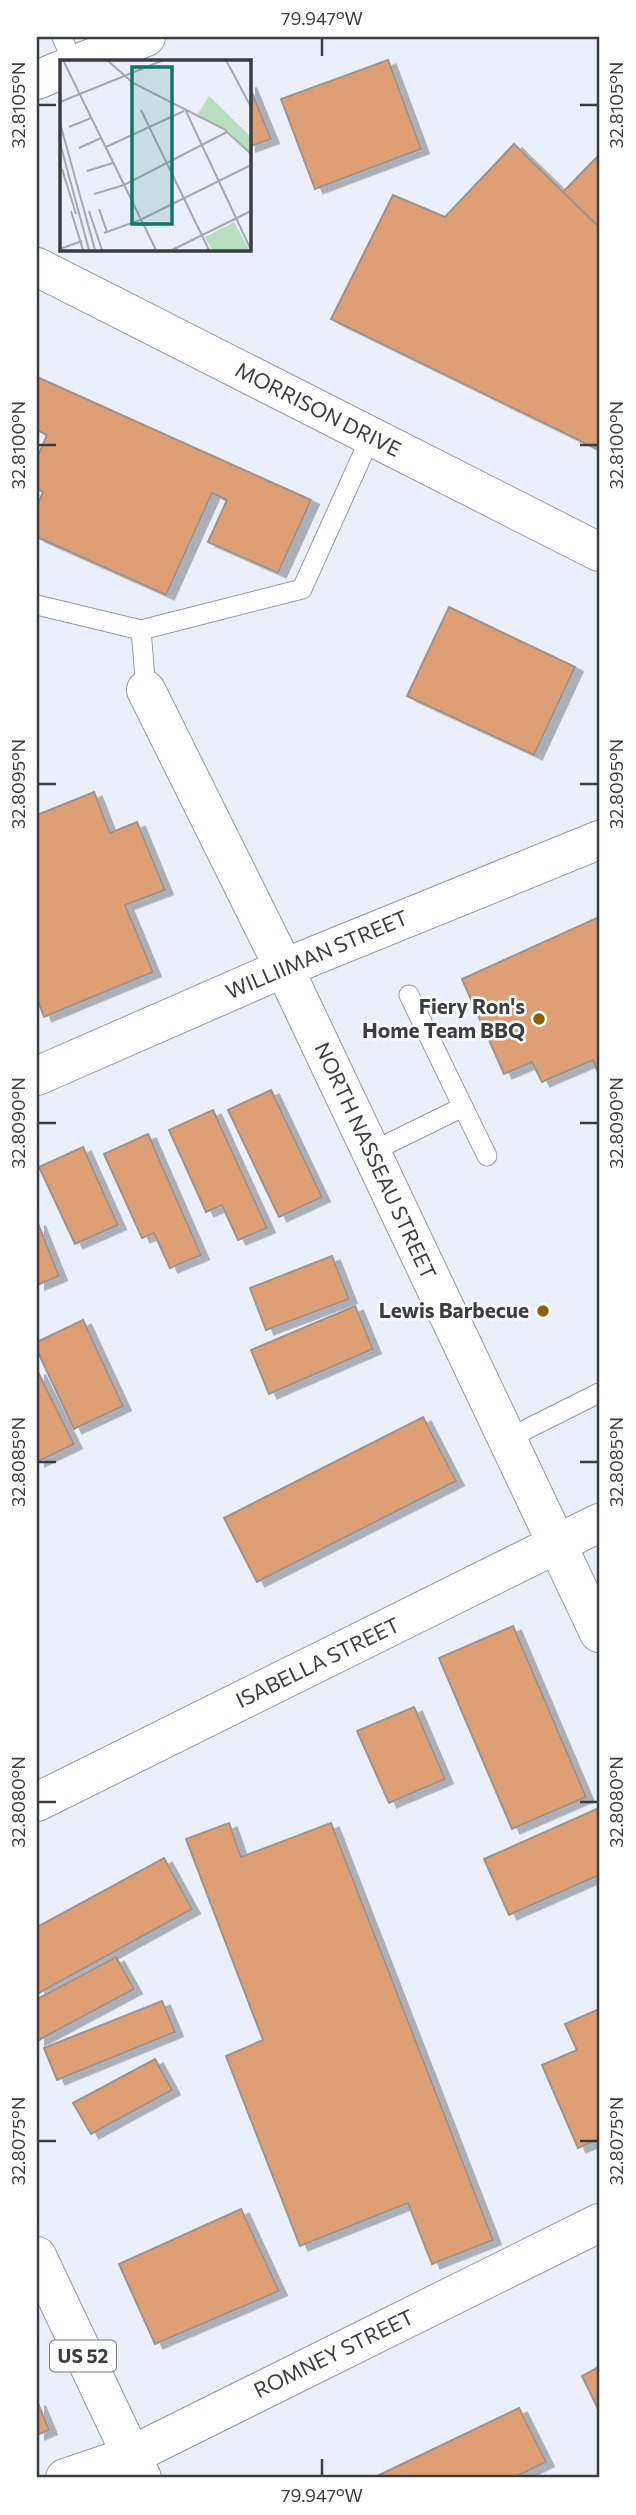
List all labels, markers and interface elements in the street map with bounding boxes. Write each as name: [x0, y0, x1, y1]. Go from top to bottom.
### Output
text: 79.947°W: [281, 7, 363, 29]
inset map: [60, 60, 250, 250]
text: 32.8105°N: [7, 62, 29, 148]
text: 32.8105°N: [605, 62, 627, 148]
street label: MORRISON DRIVE: [232, 356, 406, 461]
text: 32.8100°N: [7, 401, 29, 489]
text: 32.8100°N: [605, 401, 627, 489]
text: 32.8095°N: [7, 739, 29, 829]
text: 32.8095°N: [605, 739, 627, 829]
street label: WILLIIMAN STREET: [222, 904, 411, 1003]
place label: Fiery Ron's Home Team BBQ: [362, 993, 525, 1042]
marker: Fiery Ron's Home Team BBQ: [531, 1011, 547, 1027]
street label: NORTH NASSEAU STREET: [310, 1038, 442, 1283]
text: 32.8090°N: [7, 1077, 29, 1169]
text: 32.8090°N: [605, 1077, 627, 1169]
place label: Lewis Barbecue: [379, 1297, 529, 1322]
marker: Lewis Barbecue: [535, 1303, 551, 1319]
text: 32.8085°N: [7, 1417, 29, 1507]
text: 32.8085°N: [605, 1417, 627, 1507]
street label: ISABELLA STREET: [231, 1611, 403, 1712]
text: 32.8080°N: [7, 1756, 29, 1848]
text: 32.8080°N: [605, 1756, 627, 1848]
text: 32.8075°N: [7, 2097, 29, 2185]
text: 32.8075°N: [605, 2097, 627, 2185]
street label: ROMNEY STREET: [249, 2303, 417, 2402]
road number: US 52: [50, 2340, 116, 2372]
text: 79.947°W: [281, 2484, 363, 2506]

